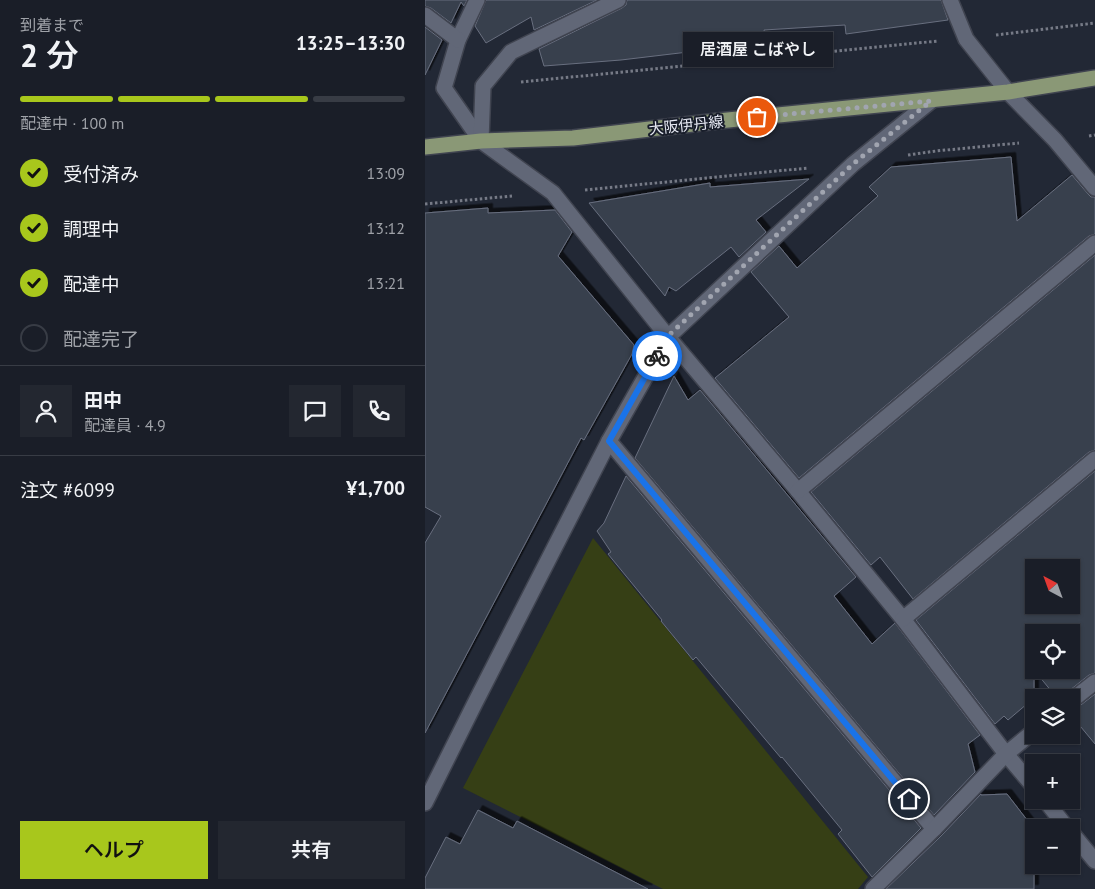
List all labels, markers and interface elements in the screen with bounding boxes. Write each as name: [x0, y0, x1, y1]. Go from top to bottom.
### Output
text: 到着まで: [20, 15, 84, 35]
text: 13:25–13:30: [296, 31, 405, 55]
callout: 居酒屋 こばやし: [682, 32, 832, 67]
text: 2 分: [20, 34, 78, 76]
text: 居酒屋 こばやし: [700, 39, 816, 59]
pin: [736, 96, 778, 138]
icon: bag: [743, 103, 771, 131]
street label: 大阪伊丹線: [648, 112, 724, 138]
text: 配達中 · 100 m: [20, 113, 124, 133]
icon: check: [20, 159, 48, 187]
text: 受付済み: [63, 162, 139, 186]
text: 13:09: [367, 163, 405, 183]
icon: check: [20, 214, 48, 242]
text: 調理中: [63, 217, 120, 241]
text: 13:12: [367, 218, 405, 238]
icon: check: [20, 269, 48, 297]
text: 配達中: [63, 272, 120, 296]
text: 13:21: [367, 273, 405, 293]
text: 配達完了: [63, 327, 139, 351]
courier: [632, 331, 682, 381]
icon: bike: [643, 342, 671, 370]
button: person: [20, 385, 72, 437]
button: chat: [289, 385, 341, 437]
button: phone: [353, 385, 405, 437]
text: 田中: [84, 388, 122, 412]
text: 配達員 · 4.9: [84, 415, 166, 435]
text: ¥1,700: [346, 476, 405, 500]
text: 注文 #6099: [20, 478, 115, 502]
north arrow: [1025, 559, 1080, 614]
map controls: [1025, 559, 1080, 874]
button: locate: [1025, 624, 1080, 679]
button: layers: [1025, 689, 1080, 744]
button: +: [1025, 754, 1080, 809]
pin: [888, 778, 930, 820]
icon: home: [895, 785, 923, 813]
button: −: [1025, 819, 1080, 874]
button: ヘルプ: [20, 821, 208, 879]
button: 共有: [218, 821, 405, 879]

